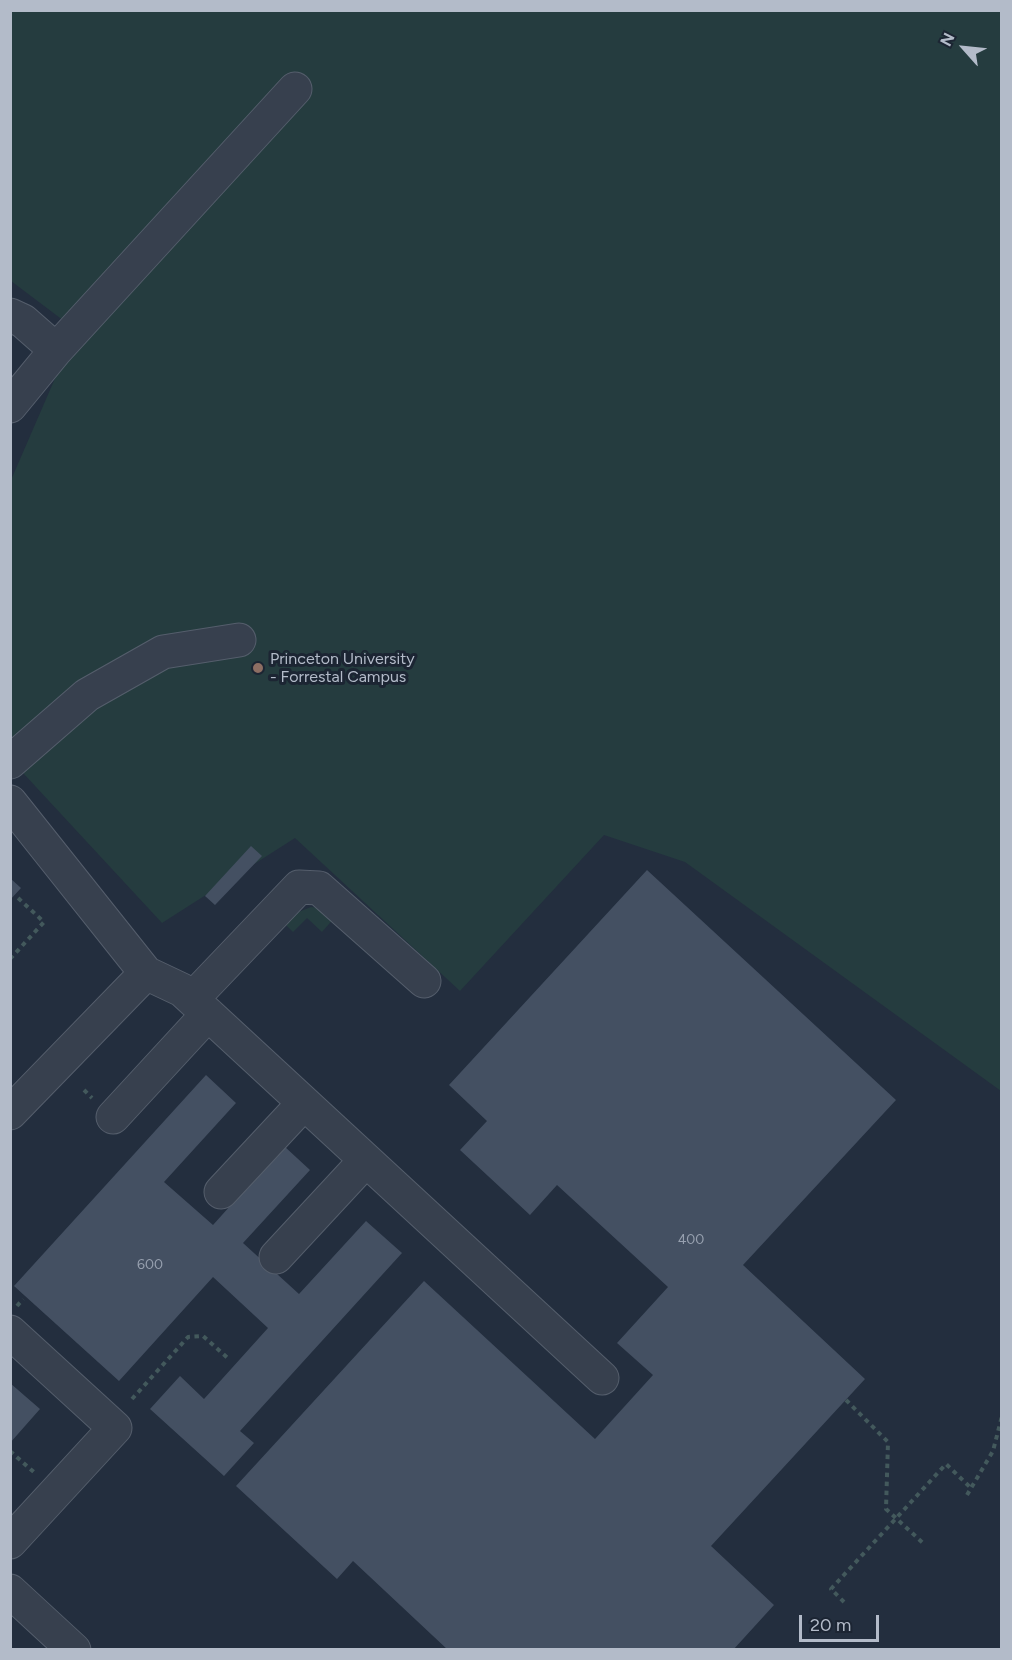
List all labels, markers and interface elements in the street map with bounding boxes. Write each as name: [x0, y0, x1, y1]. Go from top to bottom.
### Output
north arrow: [934, 18, 994, 78]
text: N: [936, 30, 959, 49]
place label: Princeton University - Forrestal Campus: [270, 649, 415, 687]
marker: Princeton University - Forrestal Campus: [251, 661, 265, 675]
house number: 400: [678, 1232, 704, 1248]
house number: 600: [137, 1257, 163, 1273]
scale bar: [802, 1603, 882, 1641]
text: 20 m: [810, 1614, 851, 1636]

